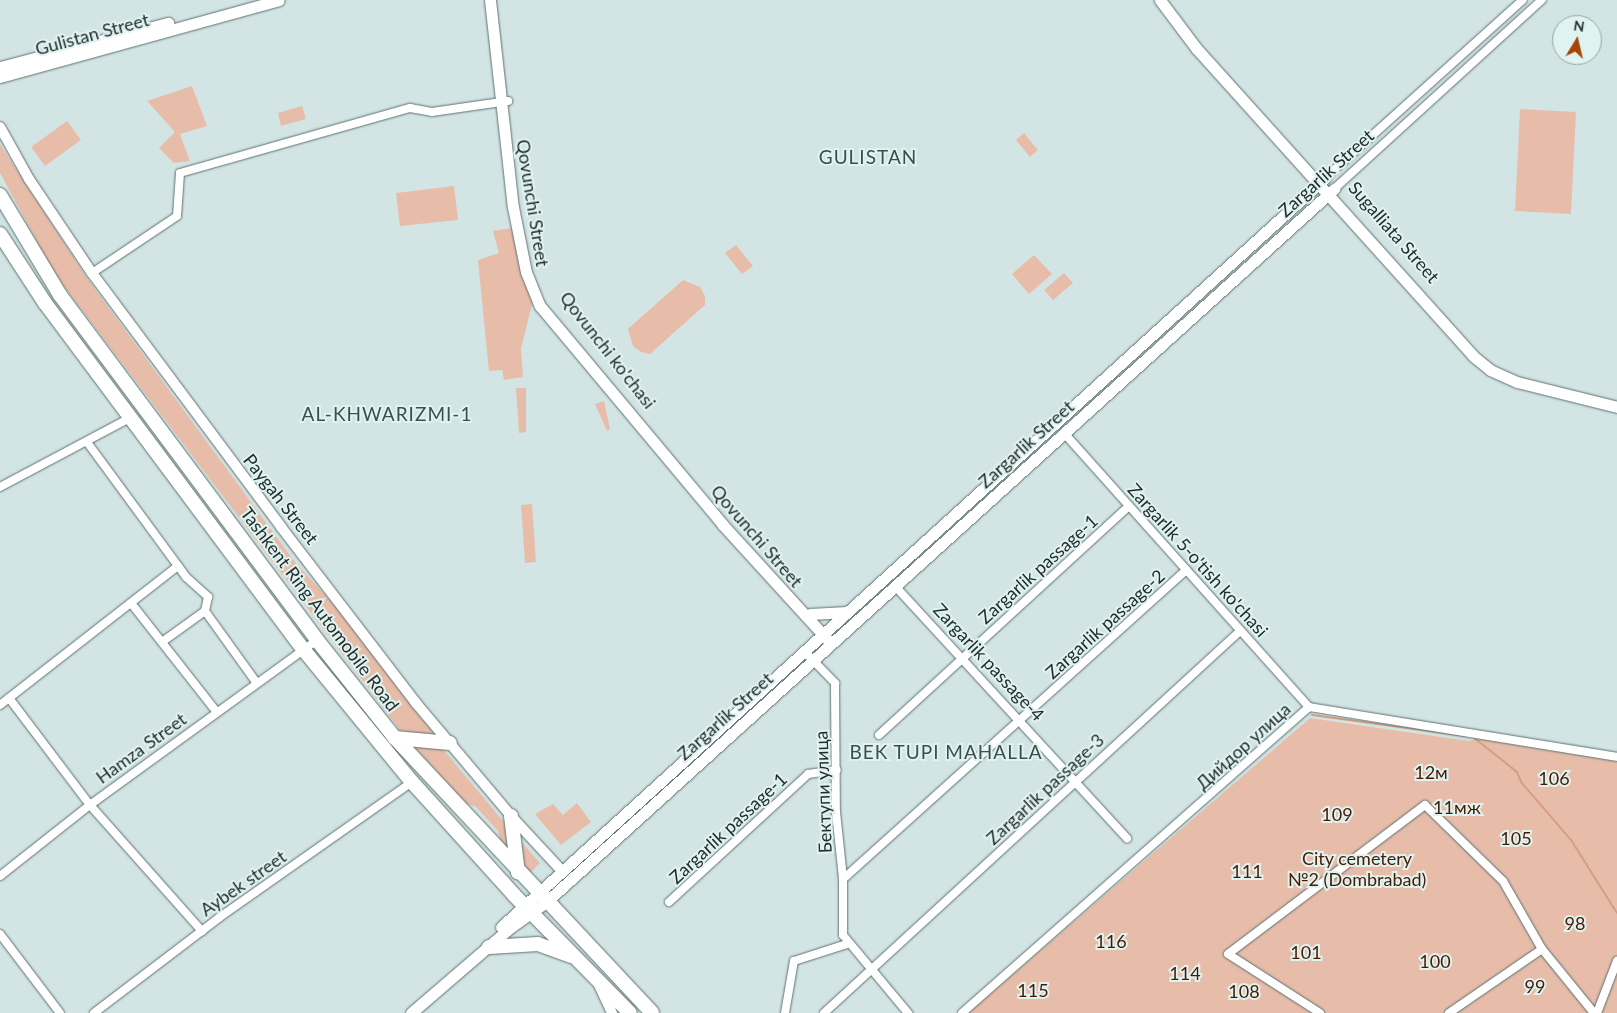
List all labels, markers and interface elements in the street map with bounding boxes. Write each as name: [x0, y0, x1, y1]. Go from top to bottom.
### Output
street label: Gulistan Street: [33, 8, 151, 60]
north arrow: [1552, 15, 1602, 65]
text: N: [1573, 16, 1586, 35]
street label: Zargarlik Street: [1274, 125, 1378, 221]
street label: Qovunchi Street: [512, 138, 554, 268]
district label: GULISTAN: [818, 146, 918, 168]
street label: Sugalliata Street: [1344, 177, 1444, 287]
street label: Qovunchi ko'chasi: [556, 287, 660, 413]
street label: Zargarlik Street: [974, 396, 1078, 492]
district label: AL-KHWARIZMI-1: [300, 403, 474, 425]
street label: Paygah Street: [239, 450, 323, 548]
street label: Zargarlik 5-o'tish ko'chasi: [1123, 479, 1273, 641]
street label: Qovunchi Street: [707, 480, 807, 592]
street label: Tashkent Ring Automobile Road: [236, 503, 404, 715]
street label: Zargarlik passage-1: [974, 510, 1102, 628]
street label: Zargarlik passage-2: [1041, 565, 1169, 683]
street label: Zargarlik passage-4: [929, 599, 1049, 725]
street label: Zargarlik Street: [673, 668, 777, 764]
street label: Дийдор улица: [1191, 698, 1295, 794]
street label: Hamza Street: [92, 708, 190, 788]
street label: Zargarlik passage-3: [982, 729, 1108, 849]
street label: Бектупи улица: [810, 730, 836, 854]
district label: BEK TUPI MAHALLA: [847, 741, 1045, 763]
park label: 12м: [1414, 761, 1448, 783]
park label: 106: [1538, 767, 1570, 789]
street label: Zargarlik passage-1: [665, 768, 791, 888]
park label: 11мж: [1433, 796, 1481, 818]
park label: 109: [1321, 803, 1353, 825]
park label: 105: [1500, 827, 1532, 849]
street label: Aybek street: [196, 846, 290, 920]
park label: City cemetery №2 (Dombrabad): [1288, 848, 1426, 891]
park label: 111: [1231, 860, 1263, 882]
park label: 98: [1565, 912, 1585, 934]
park label: 116: [1095, 930, 1127, 952]
park label: 101: [1290, 941, 1322, 963]
park label: 100: [1419, 950, 1451, 972]
park label: 114: [1169, 962, 1201, 984]
park label: 99: [1525, 975, 1545, 997]
park label: 115: [1017, 979, 1049, 1001]
park label: 108: [1228, 980, 1260, 1002]

